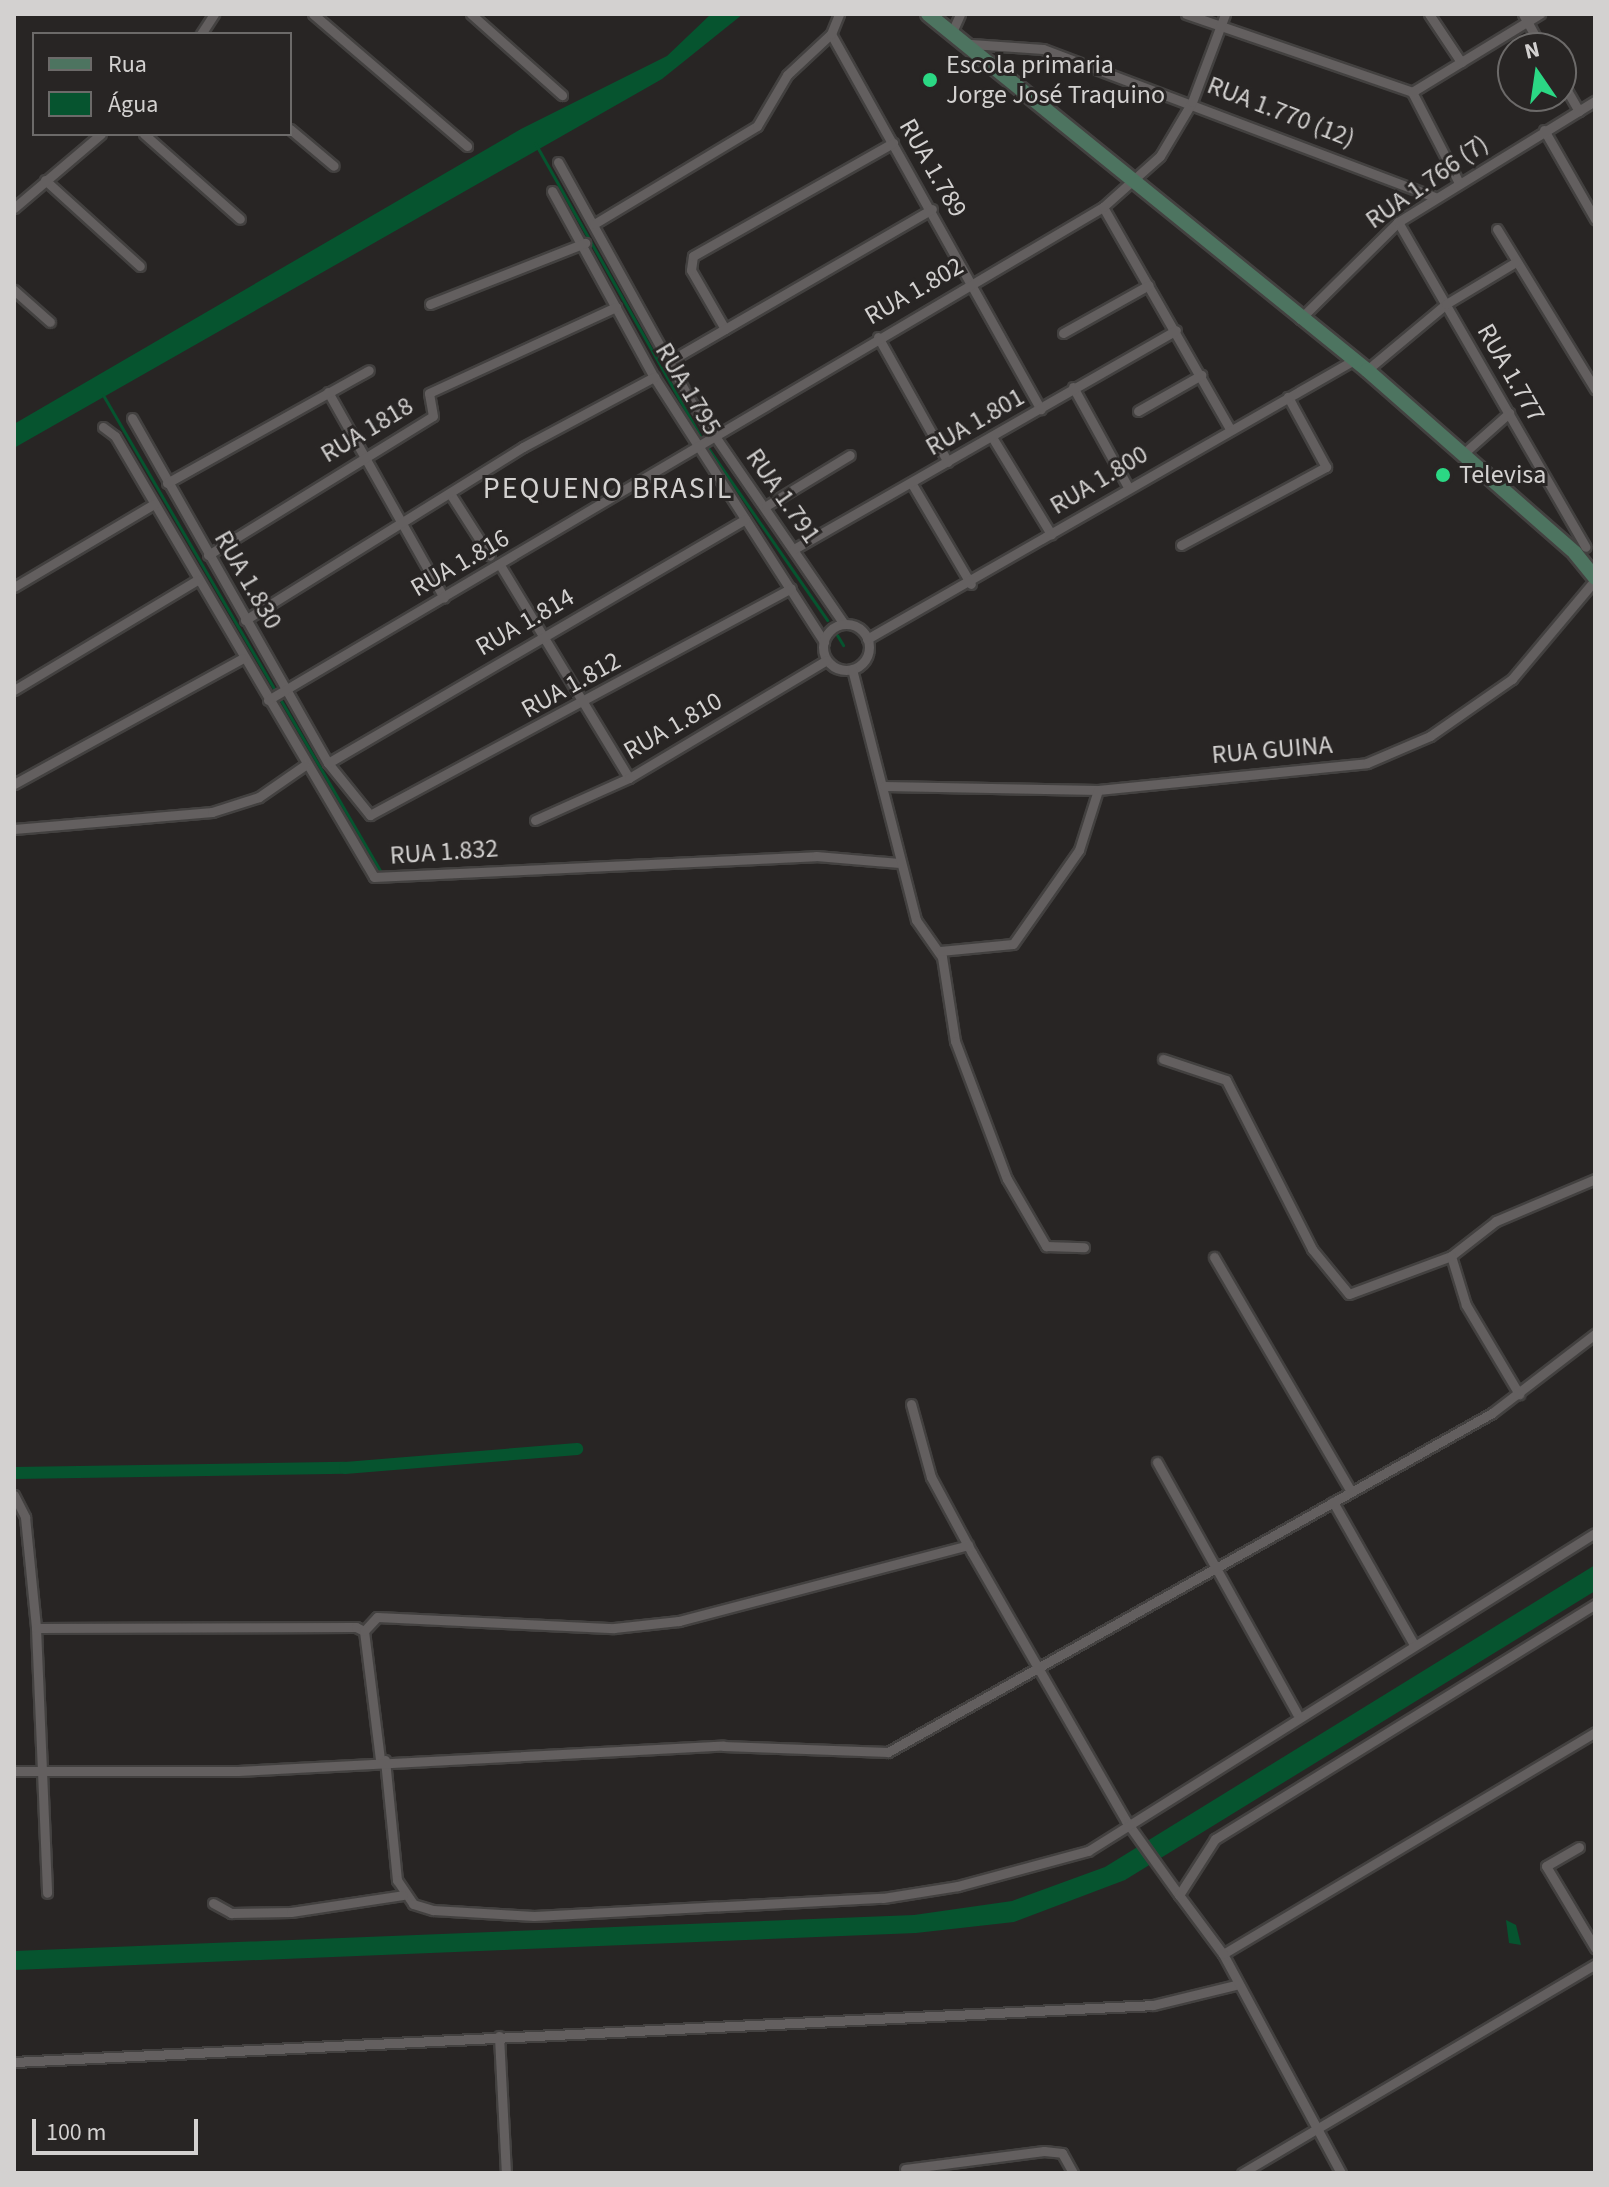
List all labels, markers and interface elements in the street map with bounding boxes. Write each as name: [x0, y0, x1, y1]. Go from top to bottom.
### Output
legend: [32, 32, 292, 136]
north arrow: [1497, 32, 1577, 112]
text: N: [1521, 33, 1543, 68]
text: Rua: [108, 47, 147, 82]
place label: Escola primaria Jorge José Traquino: [946, 49, 1165, 110]
street label: RUA 1.770 (12): [1203, 70, 1359, 154]
marker: Escola primaria Jorge José Traquino: [921, 71, 939, 89]
text: Água: [108, 87, 158, 122]
street label: RUA 1.789: [892, 113, 974, 223]
street label: RUA 1.766 (7): [1360, 128, 1494, 236]
street label: RUA 1.802: [859, 250, 969, 332]
street label: RUA 1.777: [1470, 318, 1552, 428]
street label: RUA 1795: [648, 337, 728, 441]
street label: RUA 1.801: [920, 381, 1030, 463]
street label: RUA 1818: [315, 390, 419, 470]
street label: RUA 1.800: [1044, 439, 1154, 521]
street label: RUA 1.791: [739, 443, 827, 549]
place label: Televisa: [1459, 459, 1546, 491]
marker: Televisa: [1434, 466, 1452, 484]
district label: PEQUENO BRASIL: [483, 471, 733, 507]
street label: RUA 1.816: [405, 522, 515, 604]
street label: RUA 1.830: [207, 525, 289, 635]
street label: RUA 1.814: [470, 581, 580, 663]
street label: RUA 1.812: [516, 645, 626, 725]
street label: RUA 1.810: [618, 685, 728, 767]
street label: RUA GUINA: [1210, 729, 1334, 771]
street label: RUA 1.832: [389, 833, 499, 871]
scale bar: [36, 2103, 202, 2153]
text: 100 m: [46, 2115, 106, 2150]

